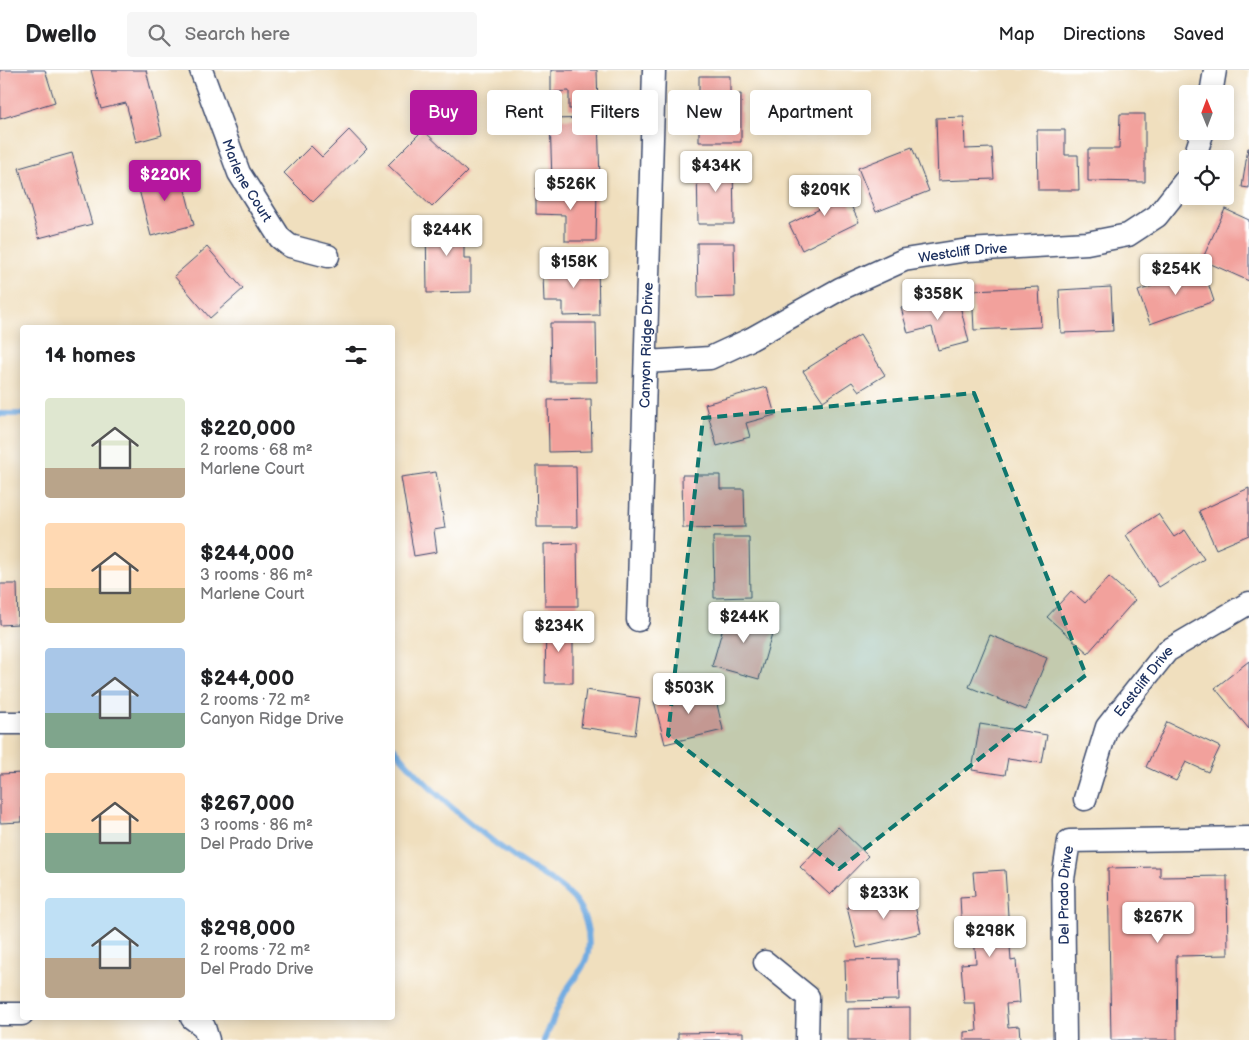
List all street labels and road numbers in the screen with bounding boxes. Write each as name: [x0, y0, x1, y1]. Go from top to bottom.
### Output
street label: Marlene Court: [218, 137, 276, 226]
street label: Westcliff Drive: [917, 240, 1008, 267]
street label: Canyon Ridge Drive: [636, 282, 657, 408]
street label: Eastcliff Drive: [1110, 642, 1176, 720]
street label: Del Prado Drive: [1055, 844, 1077, 945]

